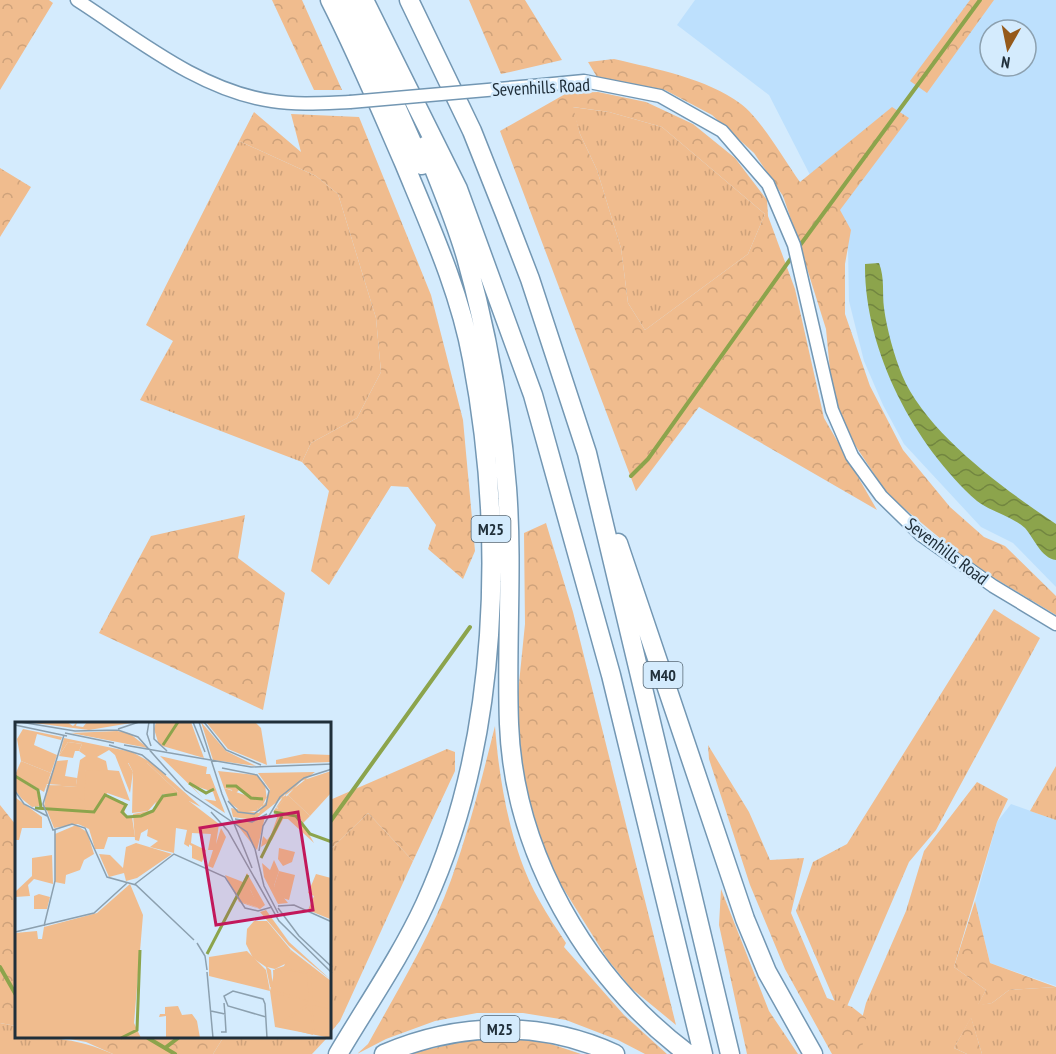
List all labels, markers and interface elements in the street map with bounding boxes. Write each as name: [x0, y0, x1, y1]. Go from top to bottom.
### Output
north arrow: [978, 18, 1038, 78]
text: N: [1000, 52, 1011, 73]
street label: Sevenhills Road: [491, 73, 591, 101]
street label: Sevenhills Road: [901, 512, 993, 590]
road number: M25: [472, 516, 510, 542]
road number: M40: [644, 662, 682, 688]
inset map: [15, 722, 332, 1039]
road number: M25: [480, 1016, 520, 1042]

